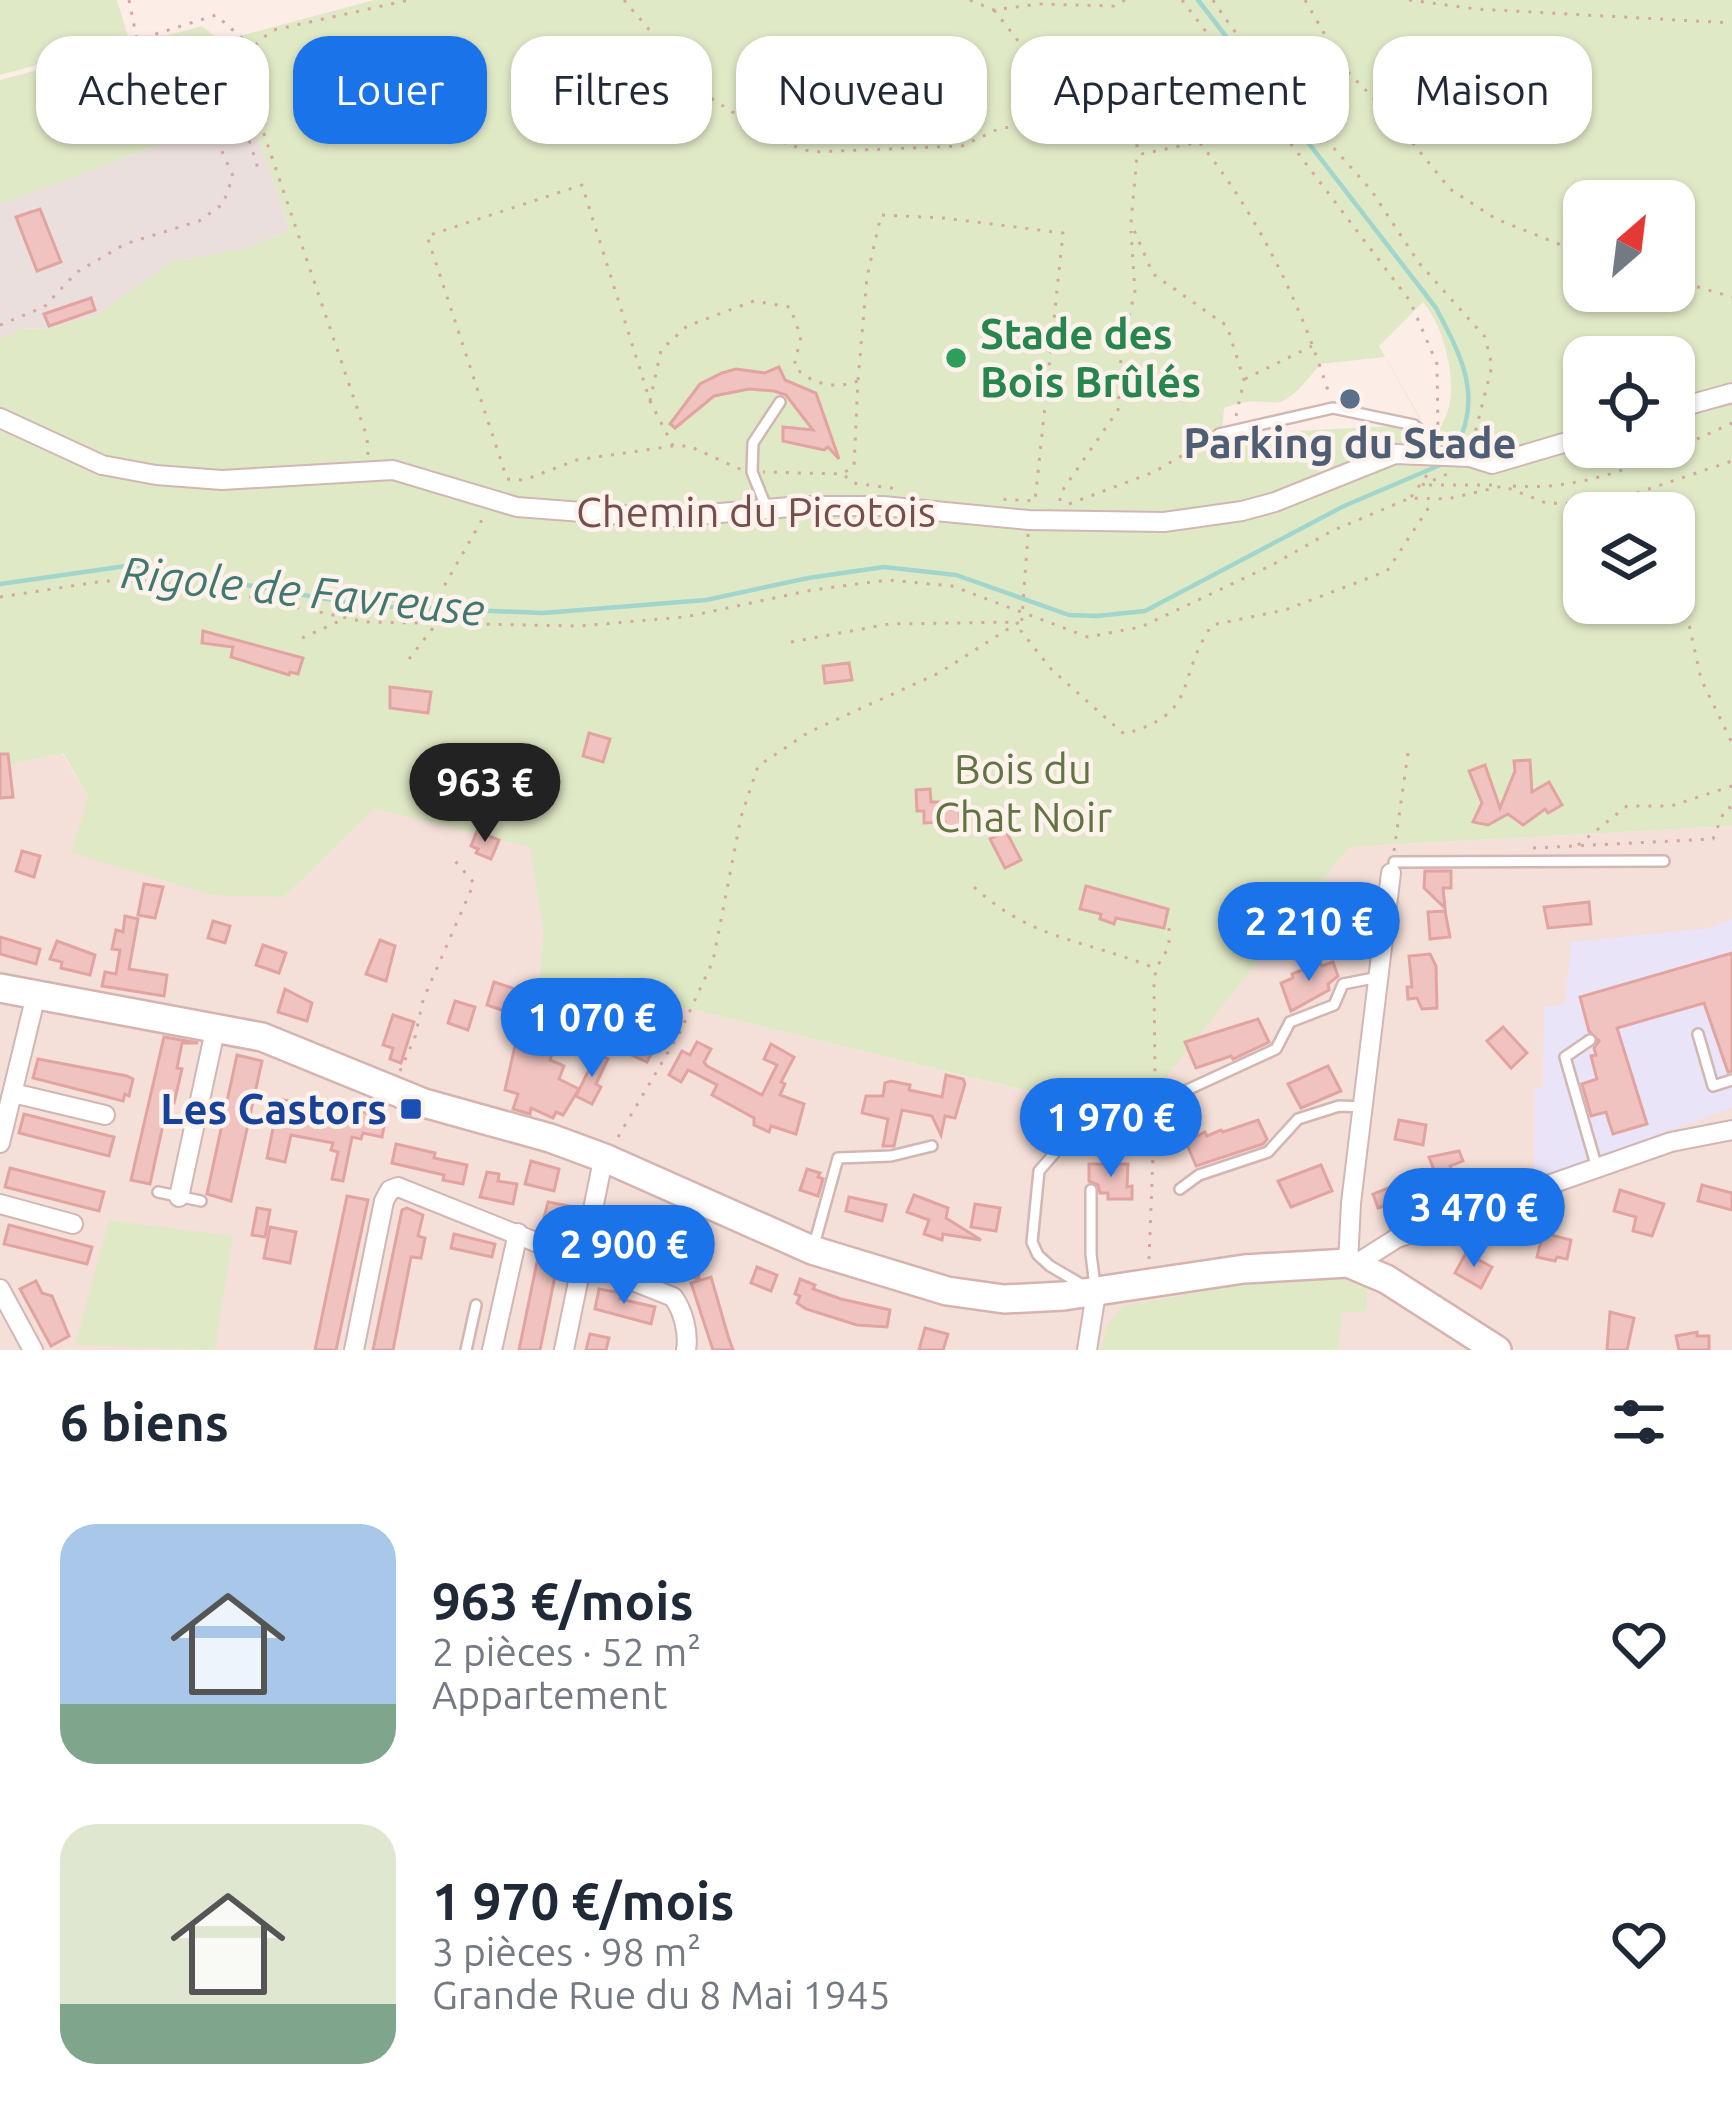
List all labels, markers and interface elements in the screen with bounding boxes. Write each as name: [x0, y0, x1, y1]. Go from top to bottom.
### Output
chip: Acheter: [36, 36, 269, 144]
chip: Louer: [293, 36, 487, 144]
chip: Filtres: [511, 36, 712, 144]
chip: Nouveau: [736, 36, 987, 144]
chip: Appartement: [1011, 36, 1349, 144]
chip: Maison: [1373, 36, 1592, 144]
north arrow: [1563, 180, 1695, 312]
map controls: [1563, 180, 1695, 624]
place label: Stade des Bois Brûlés: [980, 310, 1201, 405]
button: locate: [1563, 336, 1695, 468]
marker: Stade des Bois Brûlés: [943, 345, 969, 371]
marker: Parking du Stade: [1337, 386, 1363, 412]
place label: Parking du Stade: [1183, 419, 1517, 466]
street label: Chemin du Picotois: [576, 488, 936, 535]
button: layers: [1563, 492, 1695, 624]
water label: Rigole de Favreuse: [119, 546, 487, 635]
pin: 963 €: [401, 743, 569, 845]
park label: Bois du Chat Noir: [934, 745, 1112, 840]
text: 963 €: [436, 760, 534, 803]
pin: 2 210 €: [1198, 882, 1420, 984]
text: 2 210 €: [1245, 899, 1373, 942]
pin: 1 070 €: [481, 978, 703, 1080]
text: 1 070 €: [528, 995, 656, 1038]
pin: 1 970 €: [1000, 1078, 1222, 1180]
place label: Les Castors: [160, 1085, 387, 1132]
text: 1 970 €: [1047, 1095, 1175, 1138]
marker: Les Castors: [398, 1096, 424, 1122]
pin: 3 470 €: [1363, 1168, 1585, 1270]
text: 3 470 €: [1410, 1185, 1538, 1228]
pin: 2 900 €: [513, 1205, 735, 1307]
text: 2 900 €: [560, 1222, 688, 1265]
icon: filters: [1606, 1389, 1672, 1455]
text: 6 biens: [60, 1393, 229, 1451]
icon: home: [156, 1572, 300, 1716]
text: 963 €/mois: [432, 1572, 693, 1630]
icon: heart: [1606, 1611, 1672, 1677]
text: 2 pièces · 52 m²: [432, 1630, 701, 1673]
text: Appartement: [432, 1673, 667, 1716]
icon: home: [156, 1872, 300, 2016]
text: 1 970 €/mois: [432, 1872, 734, 1930]
icon: heart: [1606, 1911, 1672, 1977]
text: 3 pièces · 98 m²: [432, 1930, 701, 1973]
text: Grande Rue du 8 Mai 1945: [432, 1973, 891, 2016]

